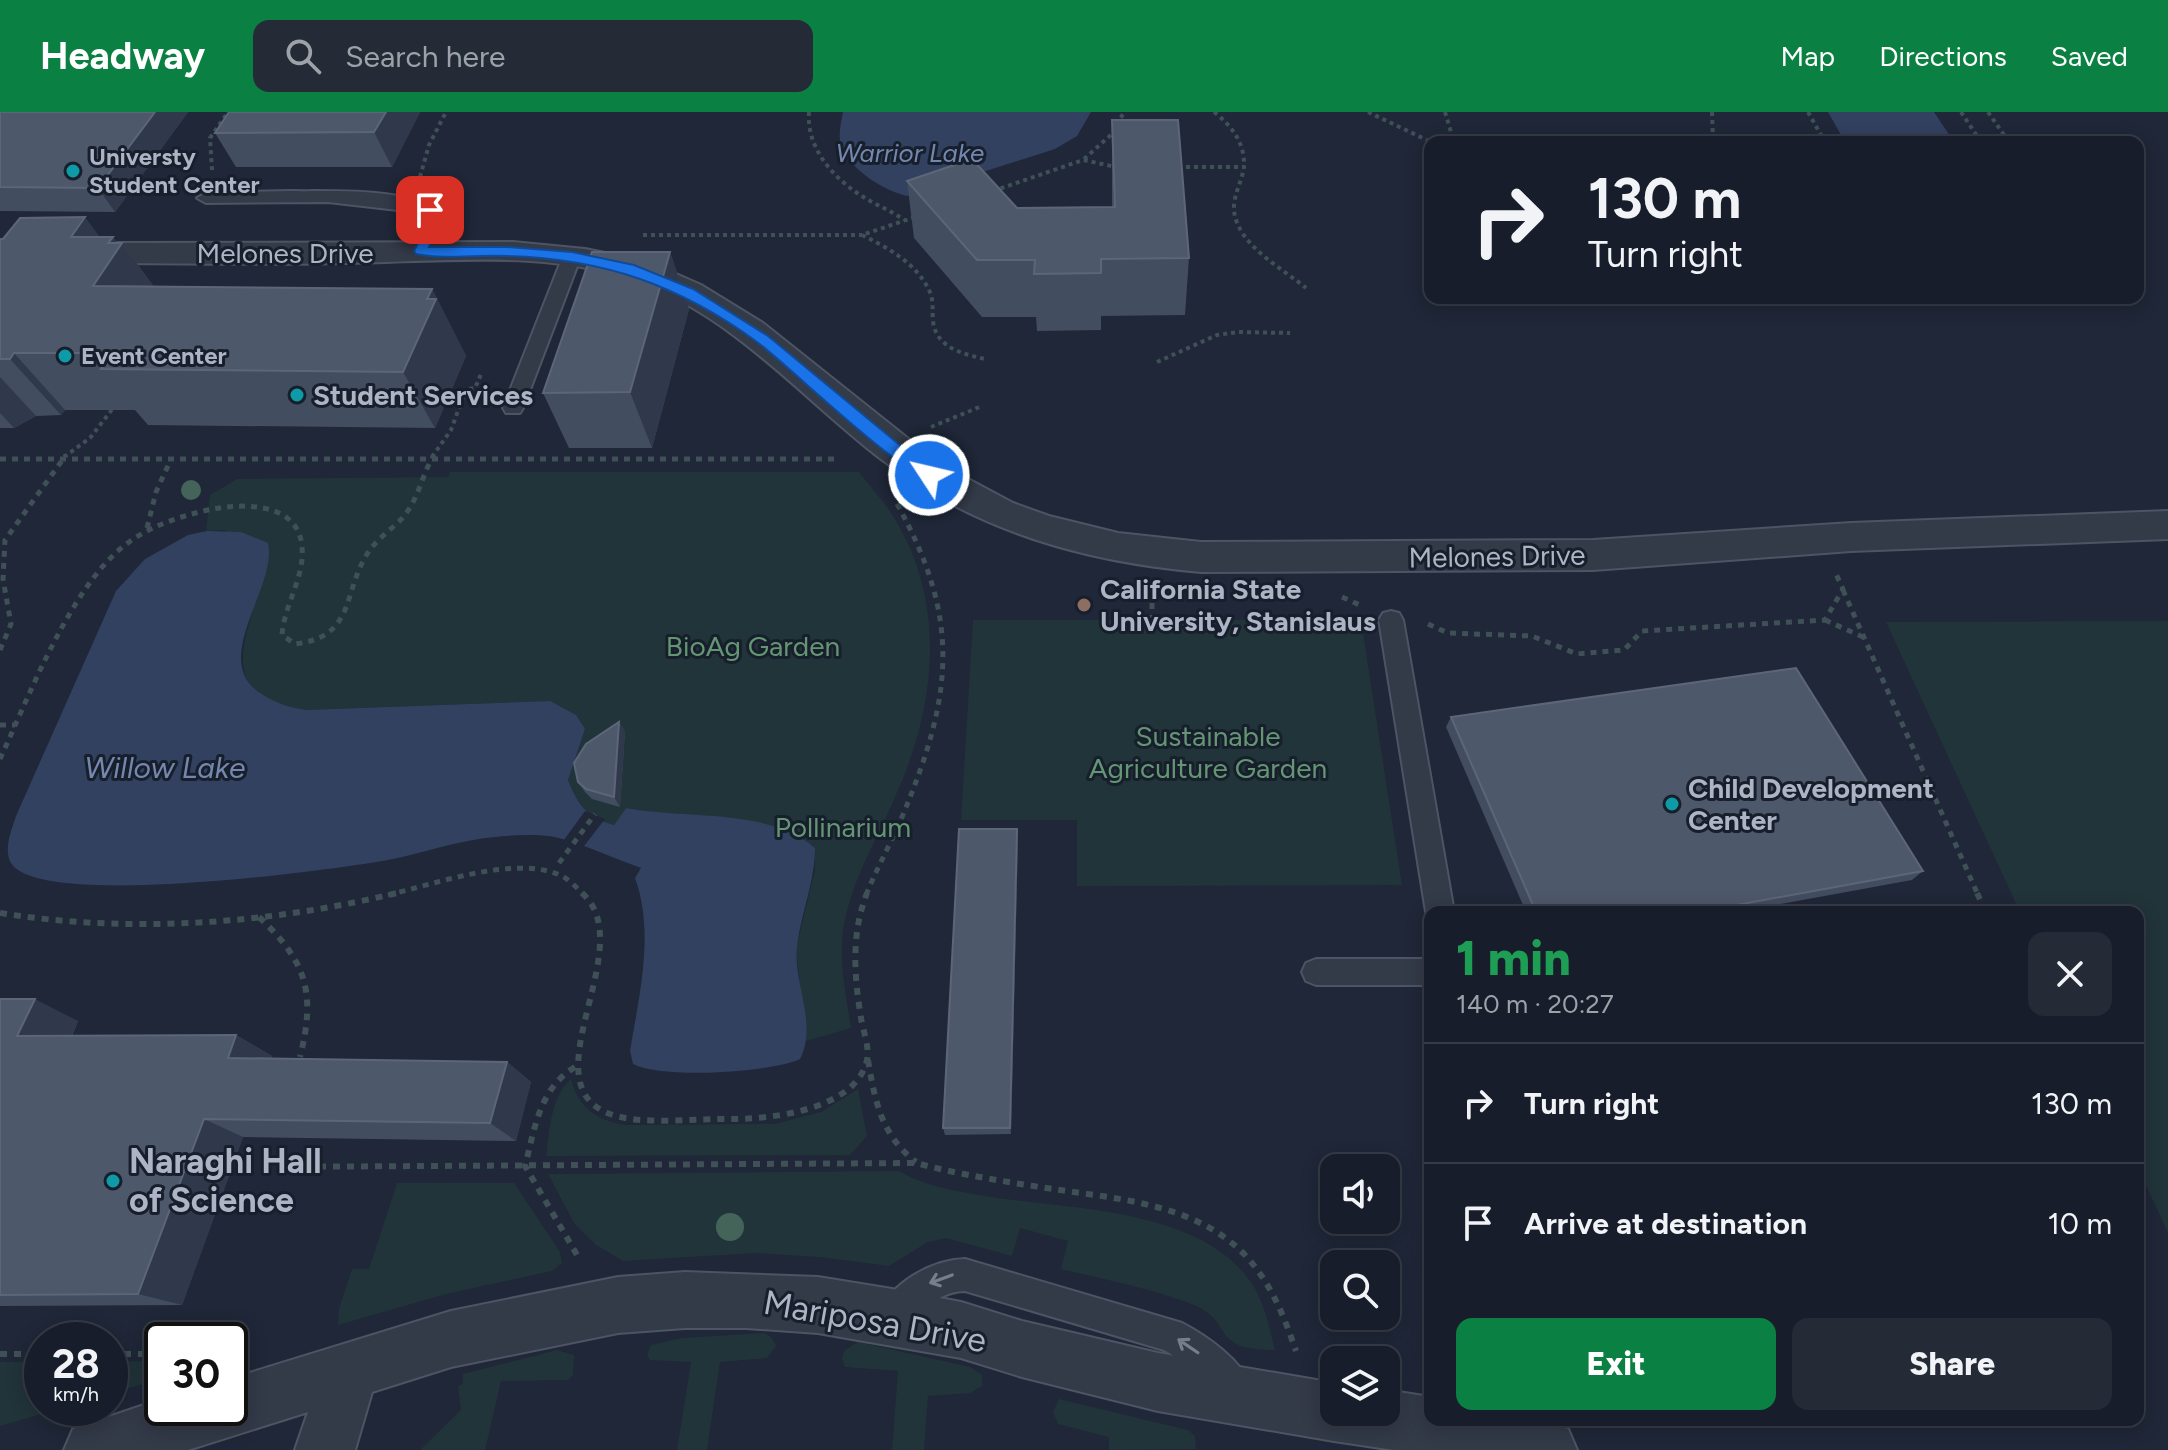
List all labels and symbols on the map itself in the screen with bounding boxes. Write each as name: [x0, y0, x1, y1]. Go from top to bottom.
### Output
water label: Warrior Lake: [836, 137, 984, 169]
place label: Universty Student Center: [89, 142, 260, 199]
marker: Universty Student Center: [64, 162, 82, 180]
pin: [396, 176, 464, 244]
street label: Melones Drive: [197, 236, 374, 270]
place label: Event Center: [81, 341, 227, 370]
marker: Event Center: [56, 347, 74, 365]
place label: Student Services: [313, 378, 533, 412]
marker: Student Services: [288, 386, 306, 404]
position arrow: [887, 433, 971, 517]
street label: Melones Drive: [1408, 537, 1586, 575]
place label: California State University, Stanislaus: [1100, 572, 1376, 638]
marker: California State University, Stanislaus: [1075, 596, 1093, 614]
park label: BioAg Garden: [666, 629, 840, 663]
park label: Sustainable Agriculture Garden: [1089, 719, 1327, 785]
water label: Willow Lake: [85, 749, 245, 786]
place label: Child Development Center: [1688, 771, 1934, 837]
marker: Child Development Center: [1663, 795, 1681, 813]
park label: Pollinarium: [775, 810, 911, 844]
place label: Naraghi Hall of Science: [129, 1141, 322, 1221]
marker: Naraghi Hall of Science: [104, 1172, 122, 1190]
one-way arrow: [929, 1273, 954, 1287]
street label: Mariposa Drive: [760, 1282, 990, 1361]
speed limit sign: 30: [144, 1322, 248, 1426]
one-way arrow: [1177, 1338, 1200, 1354]

